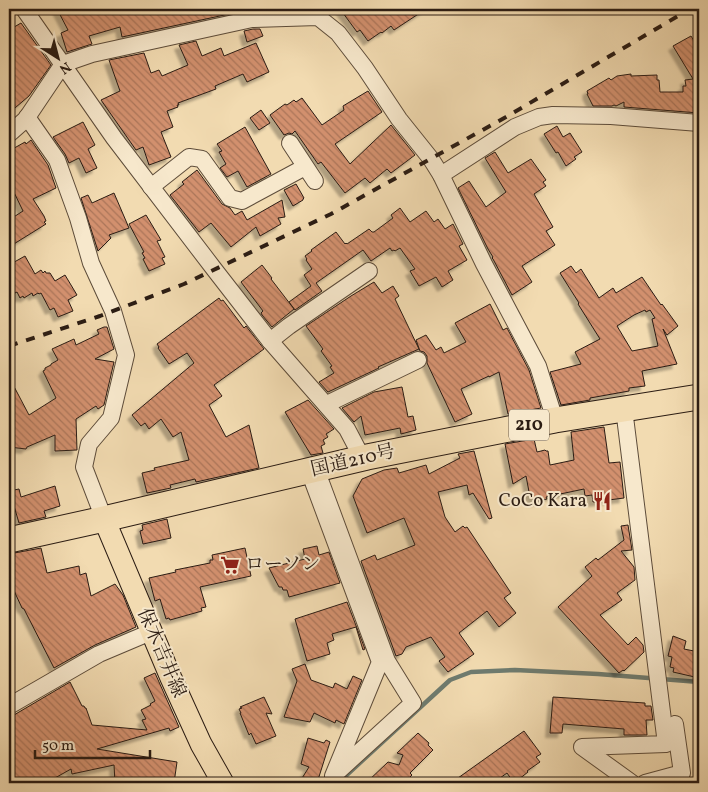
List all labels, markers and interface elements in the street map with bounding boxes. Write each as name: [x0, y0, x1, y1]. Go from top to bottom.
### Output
north arrow: [32, 32, 82, 82]
text: N: [55, 57, 74, 78]
road number: 210: [509, 410, 549, 440]
street label: 国道210号: [308, 439, 398, 483]
place label: CoCo Kara: [498, 488, 587, 514]
restaurant icon: CoCo Kara: [591, 490, 613, 512]
place label: ローソン: [245, 552, 320, 578]
supermarket icon: ローソン: [219, 554, 241, 576]
street label: 保木吉井線: [130, 604, 192, 702]
scale bar: [35, 727, 150, 759]
text: 50 m: [42, 736, 74, 757]

